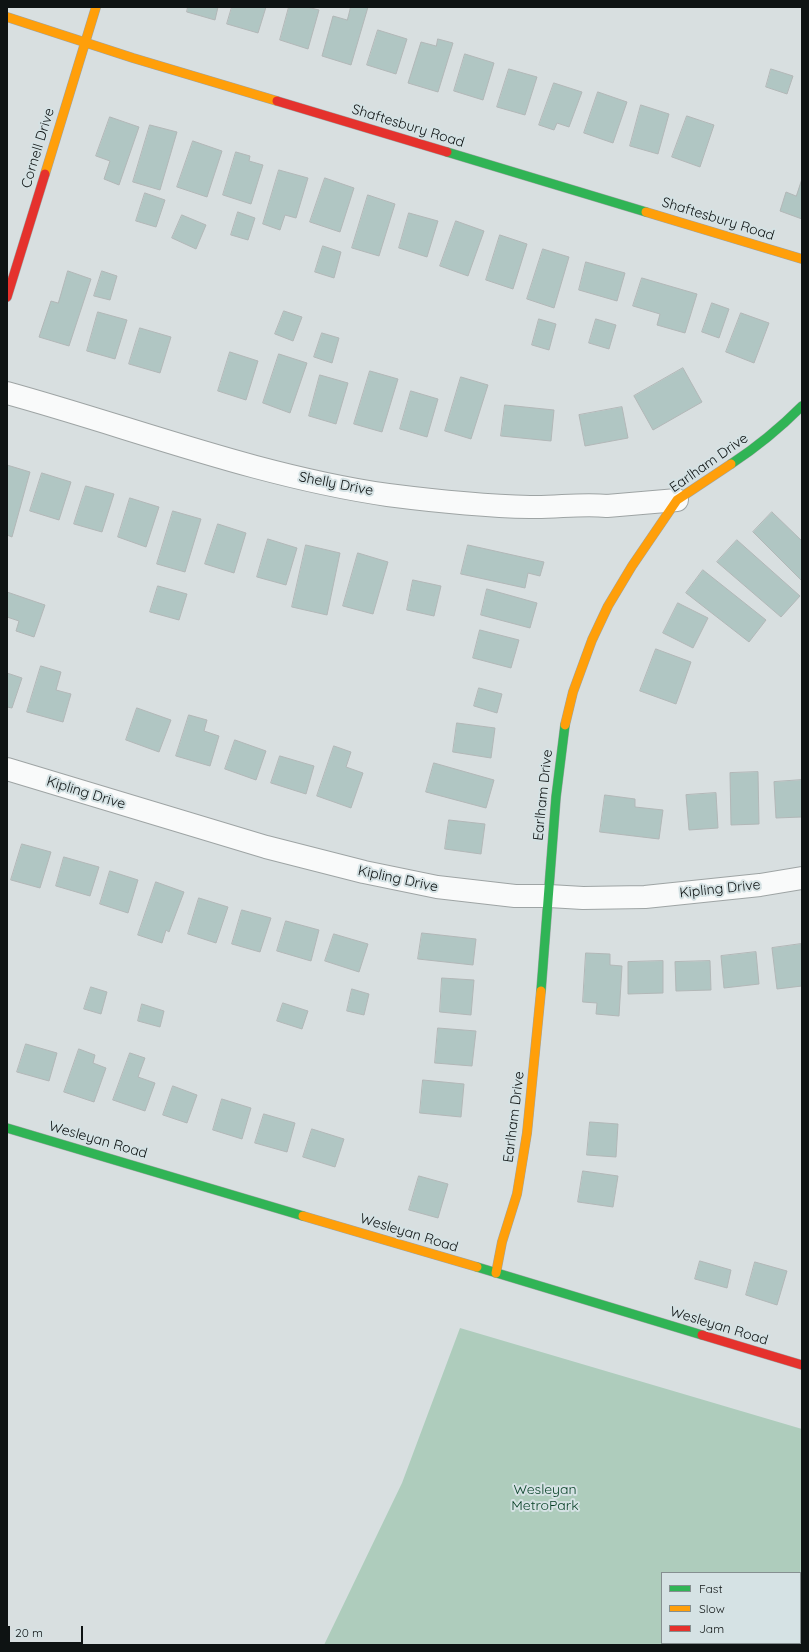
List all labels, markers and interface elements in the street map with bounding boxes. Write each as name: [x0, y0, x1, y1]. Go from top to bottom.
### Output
street label: Shaftesbury Road: [350, 101, 466, 151]
street label: Cornell Drive: [18, 106, 58, 190]
street label: Shaftesbury Road: [660, 194, 776, 244]
street label: Earlham Drive: [667, 430, 751, 496]
street label: Shelly Drive: [297, 469, 375, 499]
street label: Earlham Drive: [530, 748, 556, 842]
street label: Kipling Drive: [45, 773, 127, 813]
street label: Kipling Drive: [356, 862, 440, 896]
street label: Kipling Drive: [679, 876, 761, 902]
street label: Earlham Drive: [500, 1070, 528, 1164]
street label: Wesleyan Road: [47, 1118, 149, 1162]
street label: Wesleyan Road: [358, 1210, 460, 1256]
street label: Wesleyan Road: [668, 1303, 770, 1349]
park label: Wesleyan MetroPark: [511, 1482, 579, 1514]
legend: [661, 1572, 801, 1644]
text: Fast: [699, 1581, 723, 1596]
text: Slow: [699, 1601, 725, 1616]
scale bar: [10, 1618, 85, 1644]
text: Jam: [699, 1621, 724, 1636]
text: 20 m: [15, 1625, 43, 1640]

